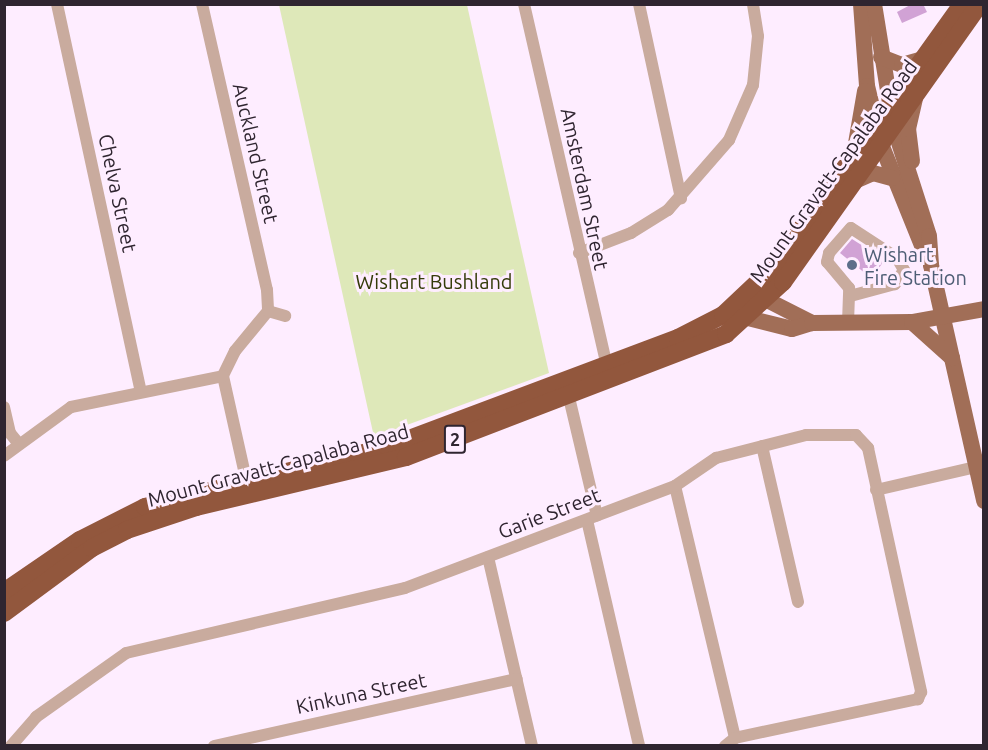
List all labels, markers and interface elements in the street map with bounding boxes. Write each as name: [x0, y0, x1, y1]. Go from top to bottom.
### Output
street label: Mount Gravatt-Capalaba Road: [744, 55, 922, 287]
street label: Auckland Street: [228, 81, 284, 225]
street label: Amsterdam Street: [556, 106, 614, 272]
street label: Chelva Street: [94, 132, 142, 254]
place label: Wishart Fire Station: [864, 242, 967, 289]
marker: Wishart Fire Station: [845, 258, 859, 272]
park label: Wishart Bushland: [355, 269, 513, 293]
street label: Mount Gravatt-Capalaba Road: [145, 419, 411, 511]
road number: 2: [443, 424, 467, 454]
street label: Garie Street: [495, 483, 603, 543]
street label: Kinkuna Street: [294, 667, 428, 719]

